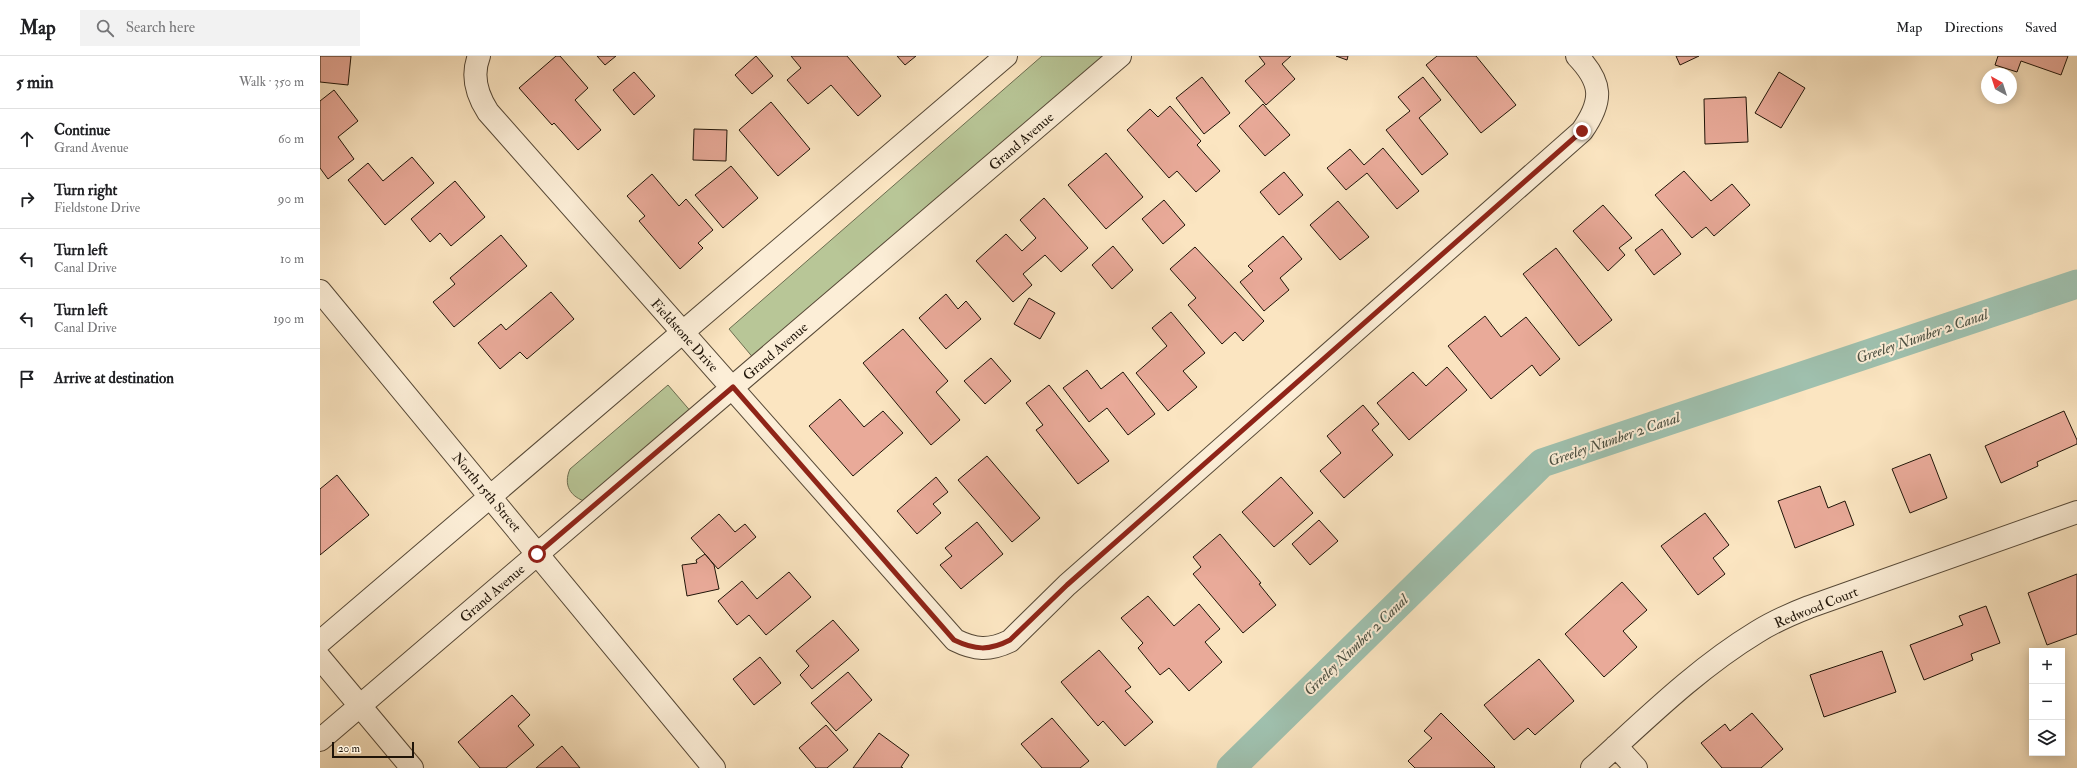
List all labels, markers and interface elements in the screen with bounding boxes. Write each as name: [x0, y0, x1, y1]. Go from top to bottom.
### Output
search box: [80, 10, 360, 46]
text: Map: [20, 16, 56, 40]
icon: search: [94, 17, 116, 39]
text: Search here: [126, 18, 195, 37]
text: Map: [1896, 19, 1922, 36]
text: Directions: [1944, 19, 2003, 36]
text: Saved: [2025, 19, 2057, 36]
north arrow: [1981, 68, 2017, 104]
text: 5 min: [16, 72, 54, 93]
text: Walk · 350 m: [239, 74, 304, 90]
street label: Grand Avenue: [985, 109, 1057, 174]
text: Continue: [54, 121, 110, 140]
route end: [1573, 122, 1591, 140]
icon: ahead: [16, 128, 38, 150]
text: 60 m: [278, 131, 304, 147]
text: Grand Avenue: [54, 140, 129, 156]
text: Turn right: [54, 181, 117, 200]
icon: right: [16, 188, 38, 210]
text: 90 m: [278, 191, 304, 207]
text: Fieldstone Drive: [54, 200, 140, 216]
text: Turn left: [54, 241, 108, 260]
icon: left: [16, 248, 38, 270]
text: 10 m: [280, 251, 304, 267]
text: Canal Drive: [54, 260, 117, 276]
street label: Fieldstone Drive: [647, 295, 722, 376]
text: Turn left: [54, 301, 108, 320]
water label: Greeley Number 2 Canal: [1854, 305, 1992, 368]
icon: left: [16, 308, 38, 330]
text: 190 m: [273, 311, 304, 327]
street label: Grand Avenue: [739, 319, 811, 384]
text: Canal Drive: [54, 320, 117, 336]
icon: arrive: [16, 368, 38, 390]
text: Arrive at destination: [54, 369, 174, 388]
water label: Greeley Number 2 Canal: [1546, 408, 1684, 471]
street label: North 15th Street: [448, 449, 525, 536]
route start: [528, 545, 546, 563]
street label: Grand Avenue: [456, 561, 528, 626]
street label: Redwood Court: [1772, 583, 1861, 632]
water label: Greeley Number 2 Canal: [1300, 590, 1414, 700]
map controls: [2029, 648, 2065, 756]
button: +: [2029, 648, 2065, 684]
button: −: [2029, 684, 2065, 720]
button: layers: [2029, 720, 2065, 756]
scale bar: [332, 740, 414, 759]
text: 20 m: [338, 742, 360, 755]

